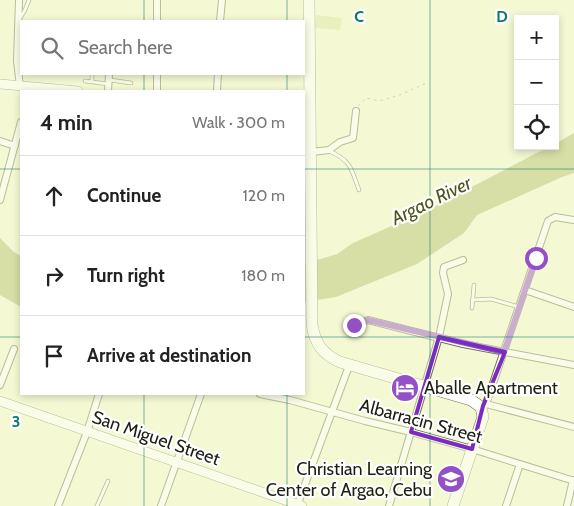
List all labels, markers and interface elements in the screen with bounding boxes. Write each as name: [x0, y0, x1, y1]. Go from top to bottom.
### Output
text: C: [354, 7, 364, 26]
text: D: [496, 7, 508, 26]
map controls: [514, 15, 559, 150]
button: +: [514, 15, 559, 60]
search box: [20, 20, 305, 75]
icon: search: [38, 34, 66, 62]
text: Search here: [78, 36, 172, 59]
button: −: [514, 60, 559, 105]
button: locate: [514, 105, 559, 150]
text: 4 min: [40, 110, 93, 135]
text: Walk · 300 m: [192, 113, 285, 132]
water label: Argao River: [386, 171, 476, 230]
icon: ahead: [40, 182, 68, 210]
text: Continue: [87, 184, 161, 207]
text: 120 m: [243, 186, 285, 205]
route start: [525, 247, 548, 270]
icon: right: [40, 262, 68, 290]
text: Turn right: [87, 264, 165, 287]
text: 180 m: [241, 266, 285, 285]
route end: [343, 314, 366, 337]
icon: arrive: [40, 342, 68, 370]
text: Arrive at destination: [87, 344, 251, 367]
hotel icon: Aballe Apartment: [390, 373, 420, 403]
place label: Aballe Apartment: [424, 377, 558, 399]
street label: Albarracin Street: [357, 394, 485, 448]
street label: San Miguel Street: [89, 406, 223, 470]
text: 3: [12, 412, 20, 431]
place label: Christian Learning Center of Argao, Cebu: [266, 458, 433, 501]
school or university icon: Christian Learning Center of Argao, Cebu: [436, 464, 466, 494]

